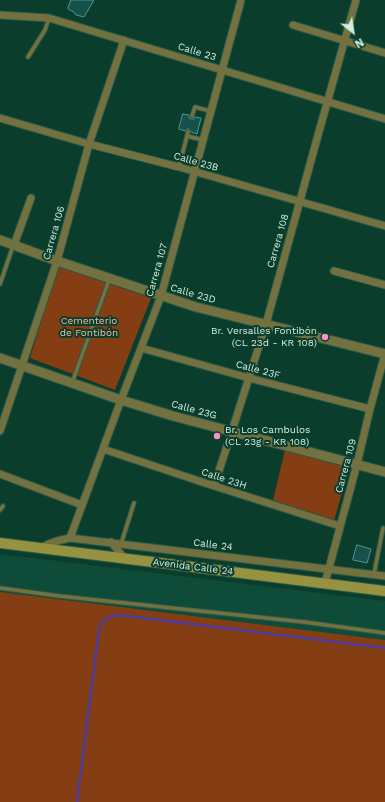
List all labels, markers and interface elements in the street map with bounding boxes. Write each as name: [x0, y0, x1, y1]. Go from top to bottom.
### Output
north arrow: [333, 12, 373, 52]
text: N: [352, 35, 366, 50]
street label: Calle 23: [176, 40, 218, 64]
street label: Calle 23B: [172, 150, 220, 174]
street label: Carrera 106: [41, 205, 67, 261]
street label: Carrera 108: [265, 213, 291, 269]
street label: Carrera 107: [144, 242, 170, 298]
street label: Calle 23D: [169, 282, 217, 306]
park label: Cementerio de Fontibón: [60, 315, 118, 338]
place label: Br. Versalles Fontibón (CL 23d - KR 108): [211, 325, 317, 348]
marker: Br. Versalles Fontibón (CL 23d - KR 108): [320, 332, 330, 342]
street label: Calle 23F: [234, 358, 282, 382]
street label: Calle 23G: [170, 398, 218, 422]
place label: Br. Los Cambulos (CL 23g - KR 108): [225, 424, 310, 448]
marker: Br. Los Cambulos (CL 23g - KR 108): [212, 431, 222, 441]
street label: Carrera 109: [333, 438, 359, 494]
street label: Calle 23H: [200, 466, 248, 492]
street label: Calle 24: [193, 537, 233, 553]
street label: Avenida Calle 24: [152, 556, 234, 578]

